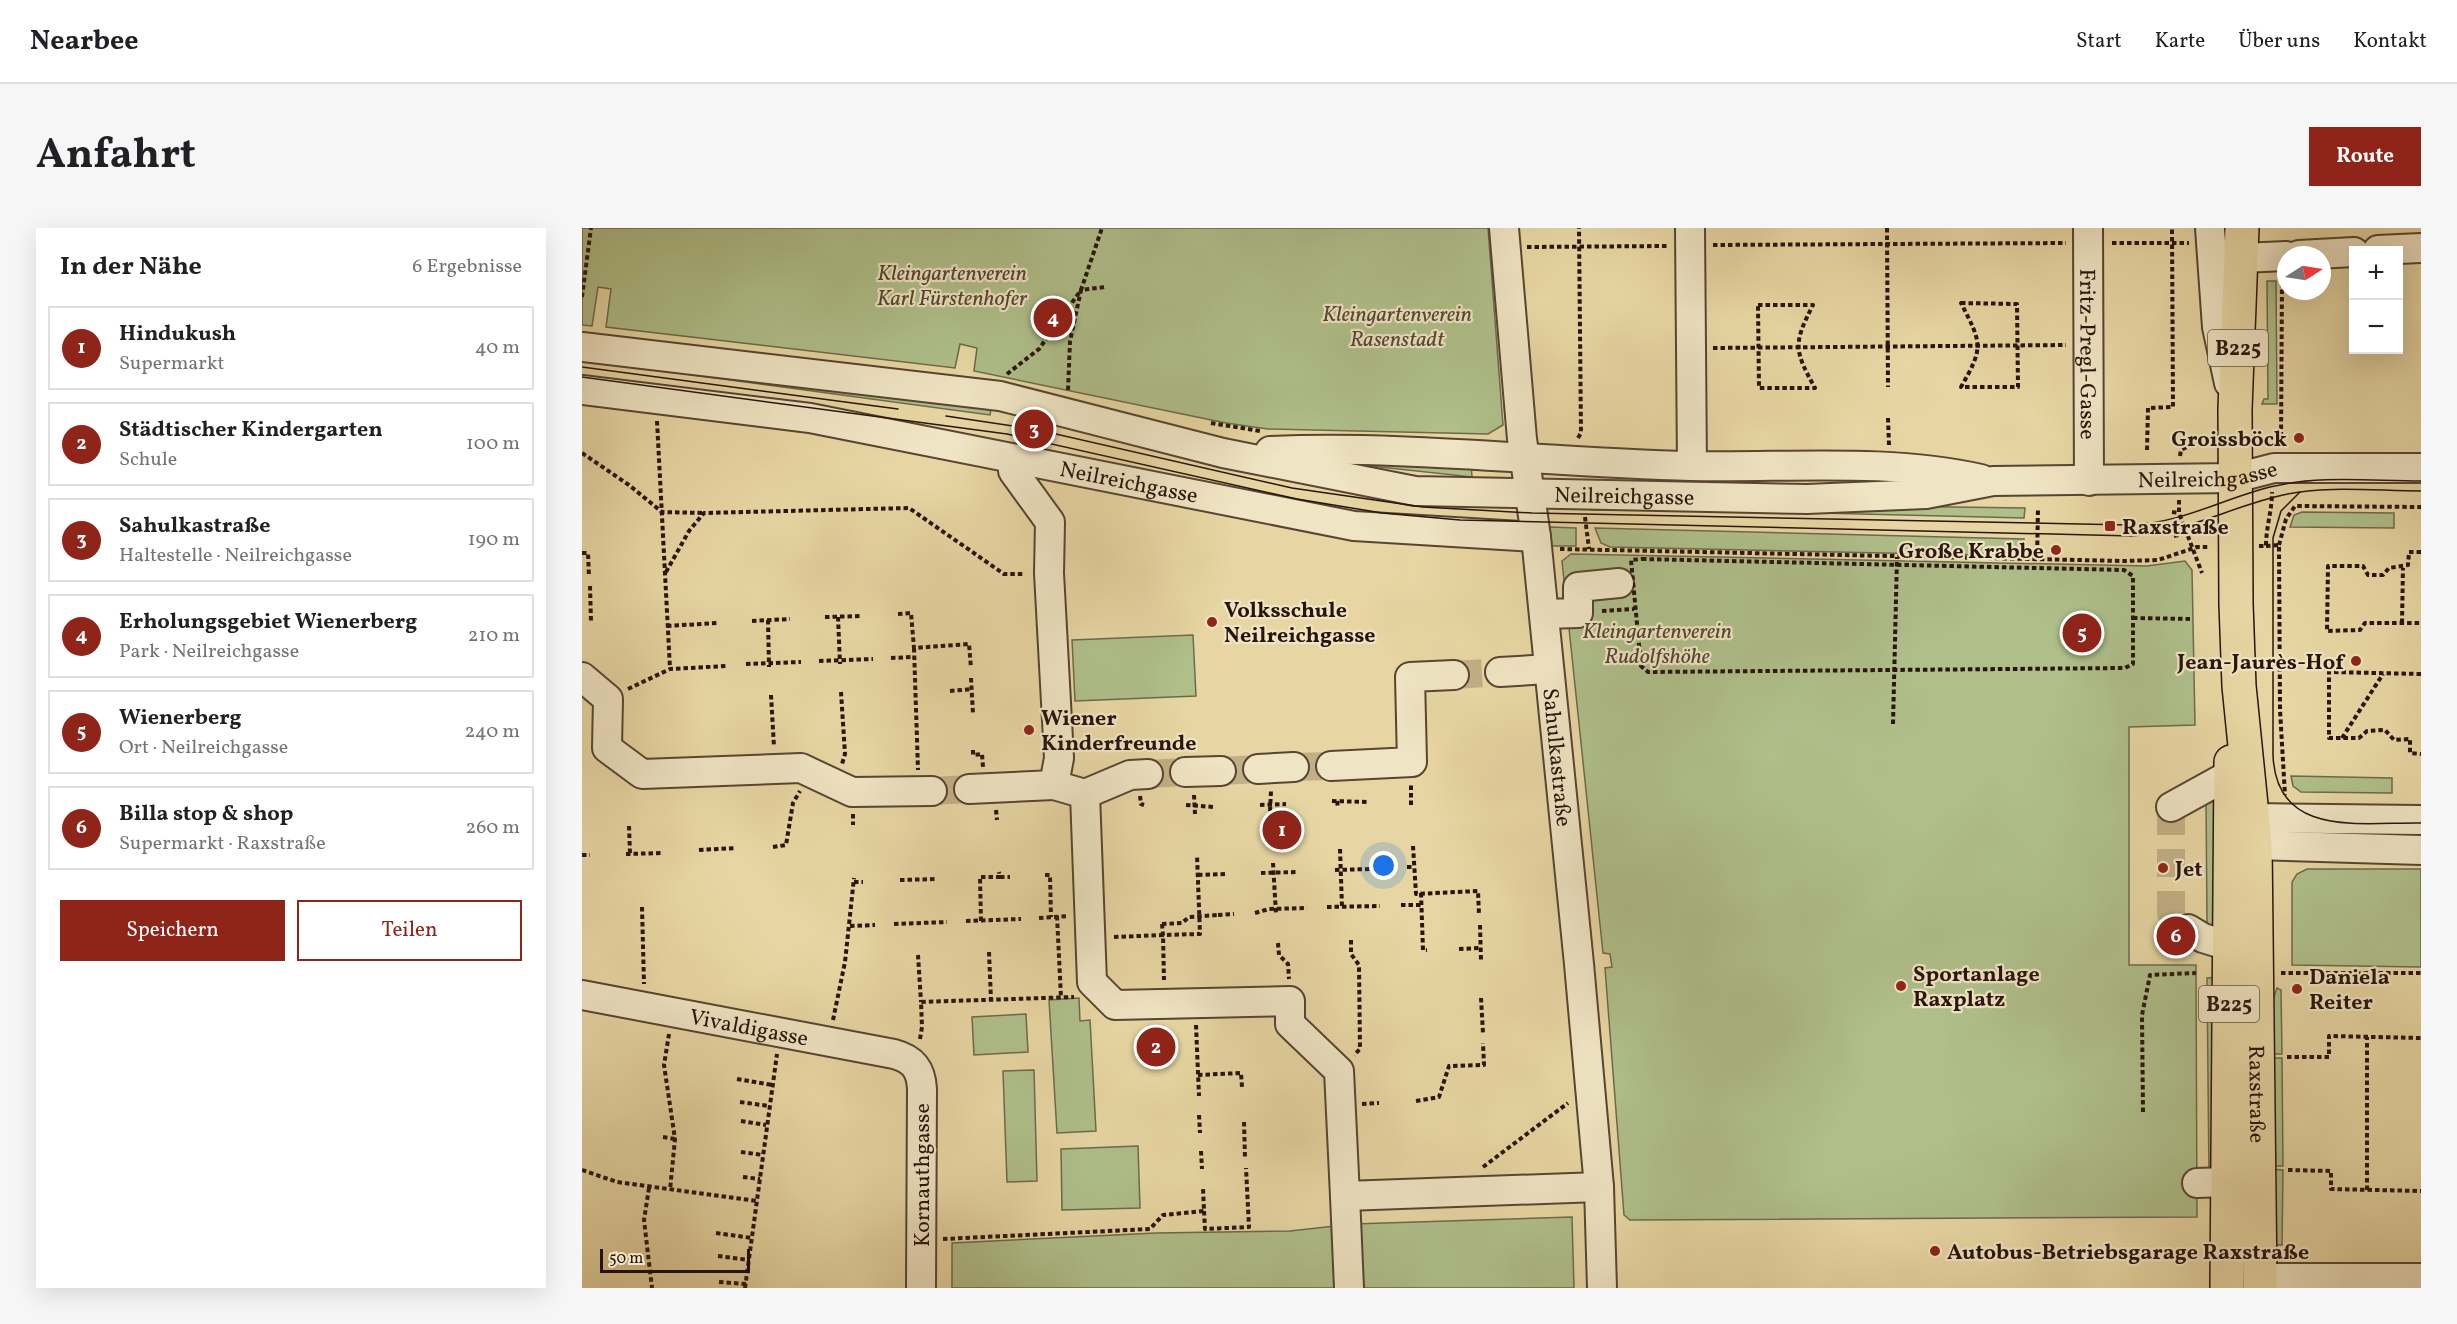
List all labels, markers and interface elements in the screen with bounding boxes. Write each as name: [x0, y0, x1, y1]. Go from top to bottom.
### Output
text: Nearbee: [30, 22, 139, 61]
text: Start: [2076, 27, 2122, 56]
text: Karte: [2155, 27, 2205, 56]
text: Über uns: [2238, 27, 2320, 56]
text: Kontakt: [2353, 27, 2427, 56]
text: Anfahrt: [36, 127, 196, 186]
button: Route: [2309, 127, 2421, 186]
north arrow: [2277, 246, 2331, 300]
map controls: [2349, 246, 2403, 354]
button: +: [2349, 246, 2403, 300]
text: In der Nähe: [60, 249, 202, 285]
text: 6 Ergebnisse: [412, 253, 522, 281]
park label: Kleingartenverein Karl Fürstenhofer: [877, 259, 1028, 315]
street label: Fritz-Pregl-Gasse: [2070, 268, 2102, 440]
pin: 4: [1034, 296, 1072, 340]
park label: Kleingartenverein Rasenstadt: [1322, 300, 1472, 356]
button: −: [2349, 300, 2403, 354]
text: Hindukush: [119, 319, 236, 350]
road number: B225: [2208, 330, 2268, 366]
text: 1: [77, 334, 86, 362]
text: 40 m: [475, 334, 520, 362]
text: Supermarkt: [119, 350, 225, 378]
pin: 3: [1014, 406, 1054, 452]
text: Städtischer Kindergarten: [119, 415, 383, 446]
place label: Groissböck: [2171, 425, 2287, 456]
text: 2: [76, 430, 87, 458]
text: 100 m: [466, 430, 520, 458]
marker: Groissböck: [2292, 431, 2306, 445]
text: Schule: [119, 446, 177, 474]
street label: Neilreichgasse: [1057, 455, 1200, 513]
street label: Neilreichgasse: [2138, 455, 2281, 497]
street label: Neilreichgasse: [1554, 481, 1695, 515]
text: Sahulkastraße: [119, 511, 271, 542]
place label: Raxstraße: [2122, 513, 2229, 544]
marker: Raxstraße: [2103, 519, 2117, 533]
text: 3: [76, 526, 87, 554]
text: 190 m: [468, 526, 520, 554]
place label: Große Krabbe: [1899, 537, 2044, 568]
text: Haltestelle · Neilreichgasse: [119, 542, 352, 570]
marker: Große Krabbe: [2049, 543, 2063, 557]
place label: Volksschule Neilreichgasse: [1224, 596, 1376, 652]
text: Erholungsgebiet Wienerberg: [119, 607, 417, 638]
pin: 5: [2062, 610, 2102, 656]
marker: Volksschule Neilreichgasse: [1205, 615, 1219, 629]
park label: Kleingartenverein Rudolfshöhe: [1582, 617, 1732, 673]
text: 4: [75, 622, 88, 650]
text: 210 m: [468, 622, 520, 650]
text: Park · Neilreichgasse: [119, 638, 299, 666]
place label: Jean-Jaurès-Hof: [2176, 648, 2346, 679]
marker: Jean-Jaurès-Hof: [2349, 654, 2363, 668]
street label: Sahulkastraße: [1533, 687, 1578, 828]
text: Wienerberg: [119, 703, 242, 734]
place label: Wiener Kinderfreunde: [1041, 704, 1197, 760]
text: 5: [77, 718, 86, 746]
text: 240 m: [465, 718, 520, 746]
marker: Wiener Kinderfreunde: [1022, 723, 1036, 737]
text: Ort · Neilreichgasse: [119, 734, 288, 762]
text: Billa stop & shop: [119, 799, 293, 830]
pin: 1: [1262, 808, 1302, 852]
text: 6: [76, 814, 87, 842]
text: 260 m: [465, 814, 520, 842]
text: Supermarkt · Raxstraße: [119, 830, 326, 858]
your location: [1369, 851, 1398, 880]
place label: Jet: [2174, 855, 2202, 886]
marker: Jet: [2156, 861, 2170, 875]
button: Speichern: [60, 900, 285, 961]
button: Teilen: [297, 900, 522, 961]
pin: 6: [2156, 914, 2196, 958]
place label: Sportanlage Raxplatz: [1913, 960, 2040, 1016]
place label: Daniela Reiter: [2309, 963, 2390, 1019]
marker: Sportanlage Raxplatz: [1894, 979, 1908, 993]
marker: Daniela Reiter: [2290, 982, 2304, 996]
road number: B225: [2199, 986, 2259, 1022]
street label: Vivaldigasse: [687, 1003, 811, 1055]
pin: 2: [1136, 1024, 1176, 1070]
street label: Raxstraße: [2239, 1045, 2271, 1143]
street label: Kornauthgasse: [908, 1103, 939, 1247]
place label: Autobus-Betriebsgarage Raxstraße: [1947, 1238, 2309, 1269]
marker: Autobus-Betriebsgarage Raxstraße: [1928, 1244, 1942, 1258]
scale bar: [600, 1246, 750, 1274]
text: 50 m: [609, 1248, 643, 1270]

